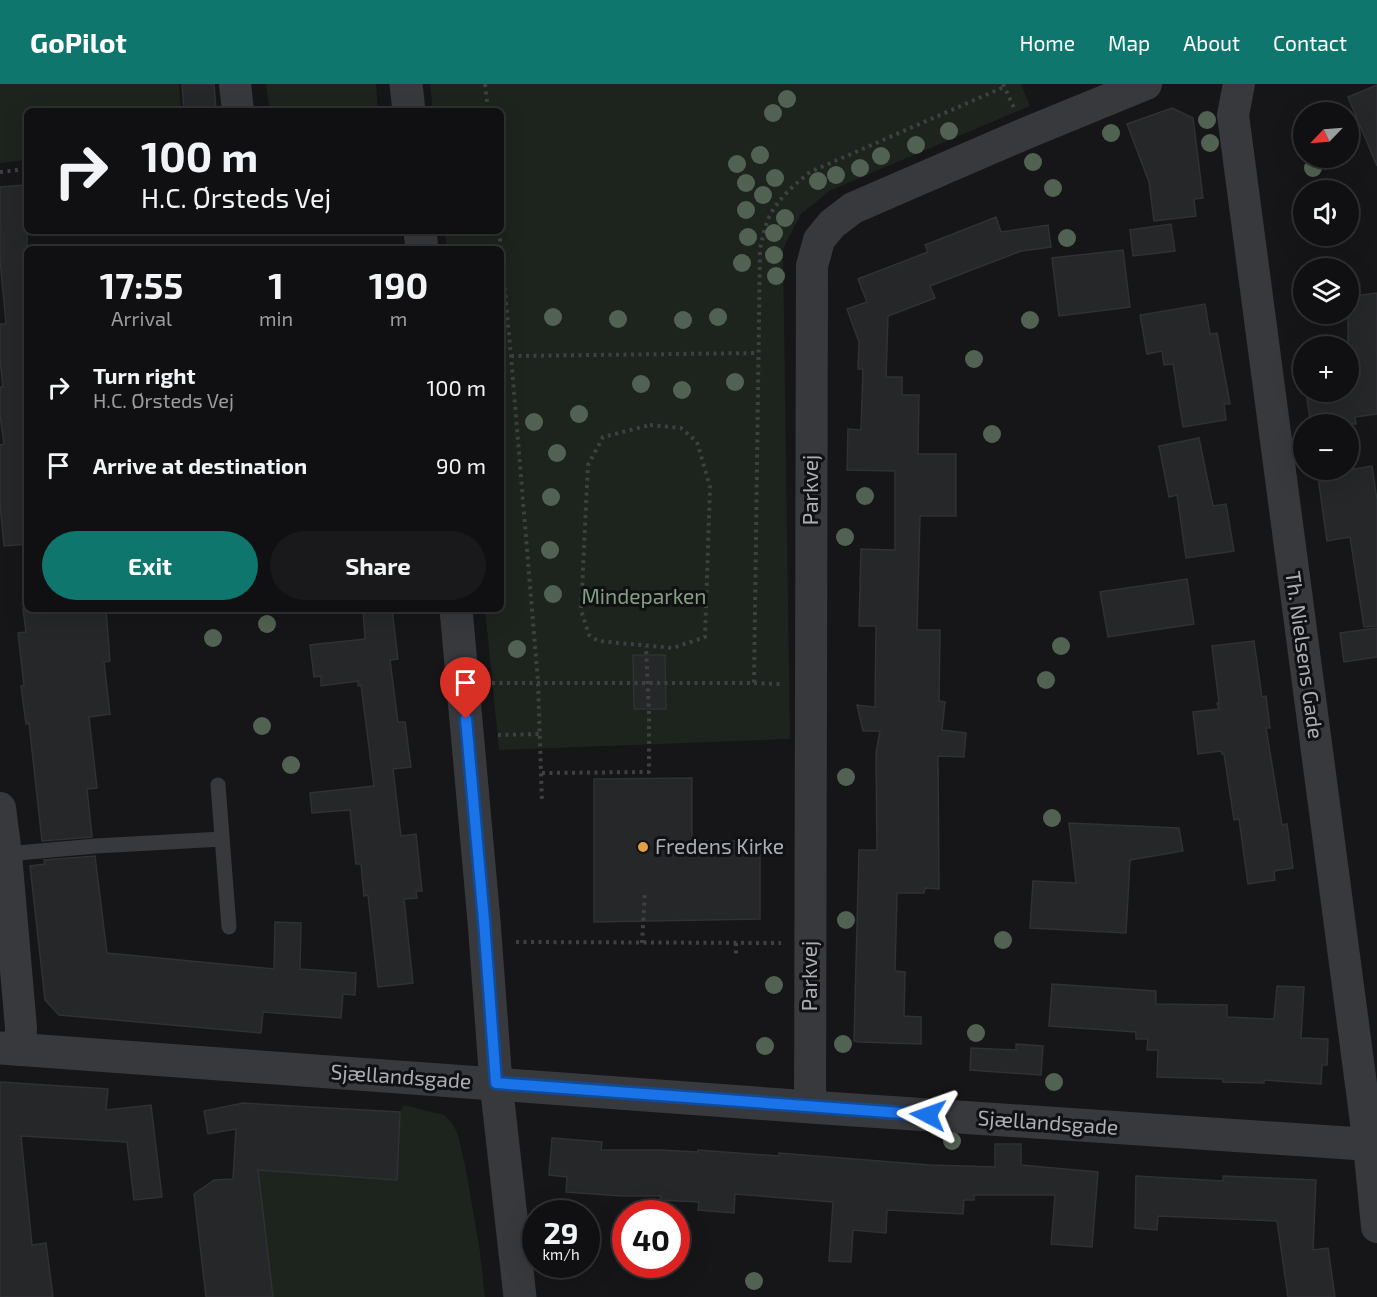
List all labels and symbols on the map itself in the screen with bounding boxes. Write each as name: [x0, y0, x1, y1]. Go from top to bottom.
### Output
north arrow: [1293, 102, 1359, 168]
street label: Parkvej: [797, 455, 823, 525]
street label: Th. Nielsens Gade: [1281, 569, 1330, 740]
park label: Mindeparken: [581, 583, 707, 608]
pin: [440, 657, 491, 719]
place label: Fredens Kirke: [655, 833, 784, 858]
marker: Fredens Kirke: [636, 840, 650, 854]
street label: Parkvej: [796, 941, 822, 1011]
street label: Sjællandsgade: [330, 1058, 472, 1094]
position arrow: [896, 1083, 960, 1147]
street label: Sjællandsgade: [977, 1104, 1119, 1140]
speed limit sign: 40: [612, 1200, 690, 1278]

